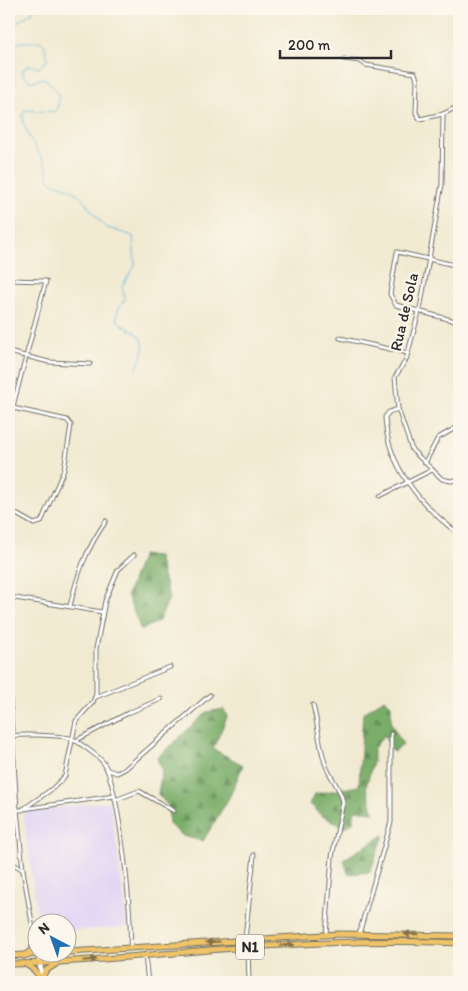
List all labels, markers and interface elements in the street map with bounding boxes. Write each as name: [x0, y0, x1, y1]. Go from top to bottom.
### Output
scale bar: [280, 28, 392, 60]
text: 200 m: [288, 36, 331, 54]
street label: Rua de Sola: [386, 271, 422, 353]
north arrow: [28, 914, 78, 964]
text: N: [35, 919, 53, 938]
one-way arrow: [402, 929, 418, 937]
road number: N1: [236, 934, 264, 960]
one-way arrow: [205, 938, 221, 946]
one-way arrow: [279, 940, 295, 948]
one-way arrow: [82, 956, 98, 964]

